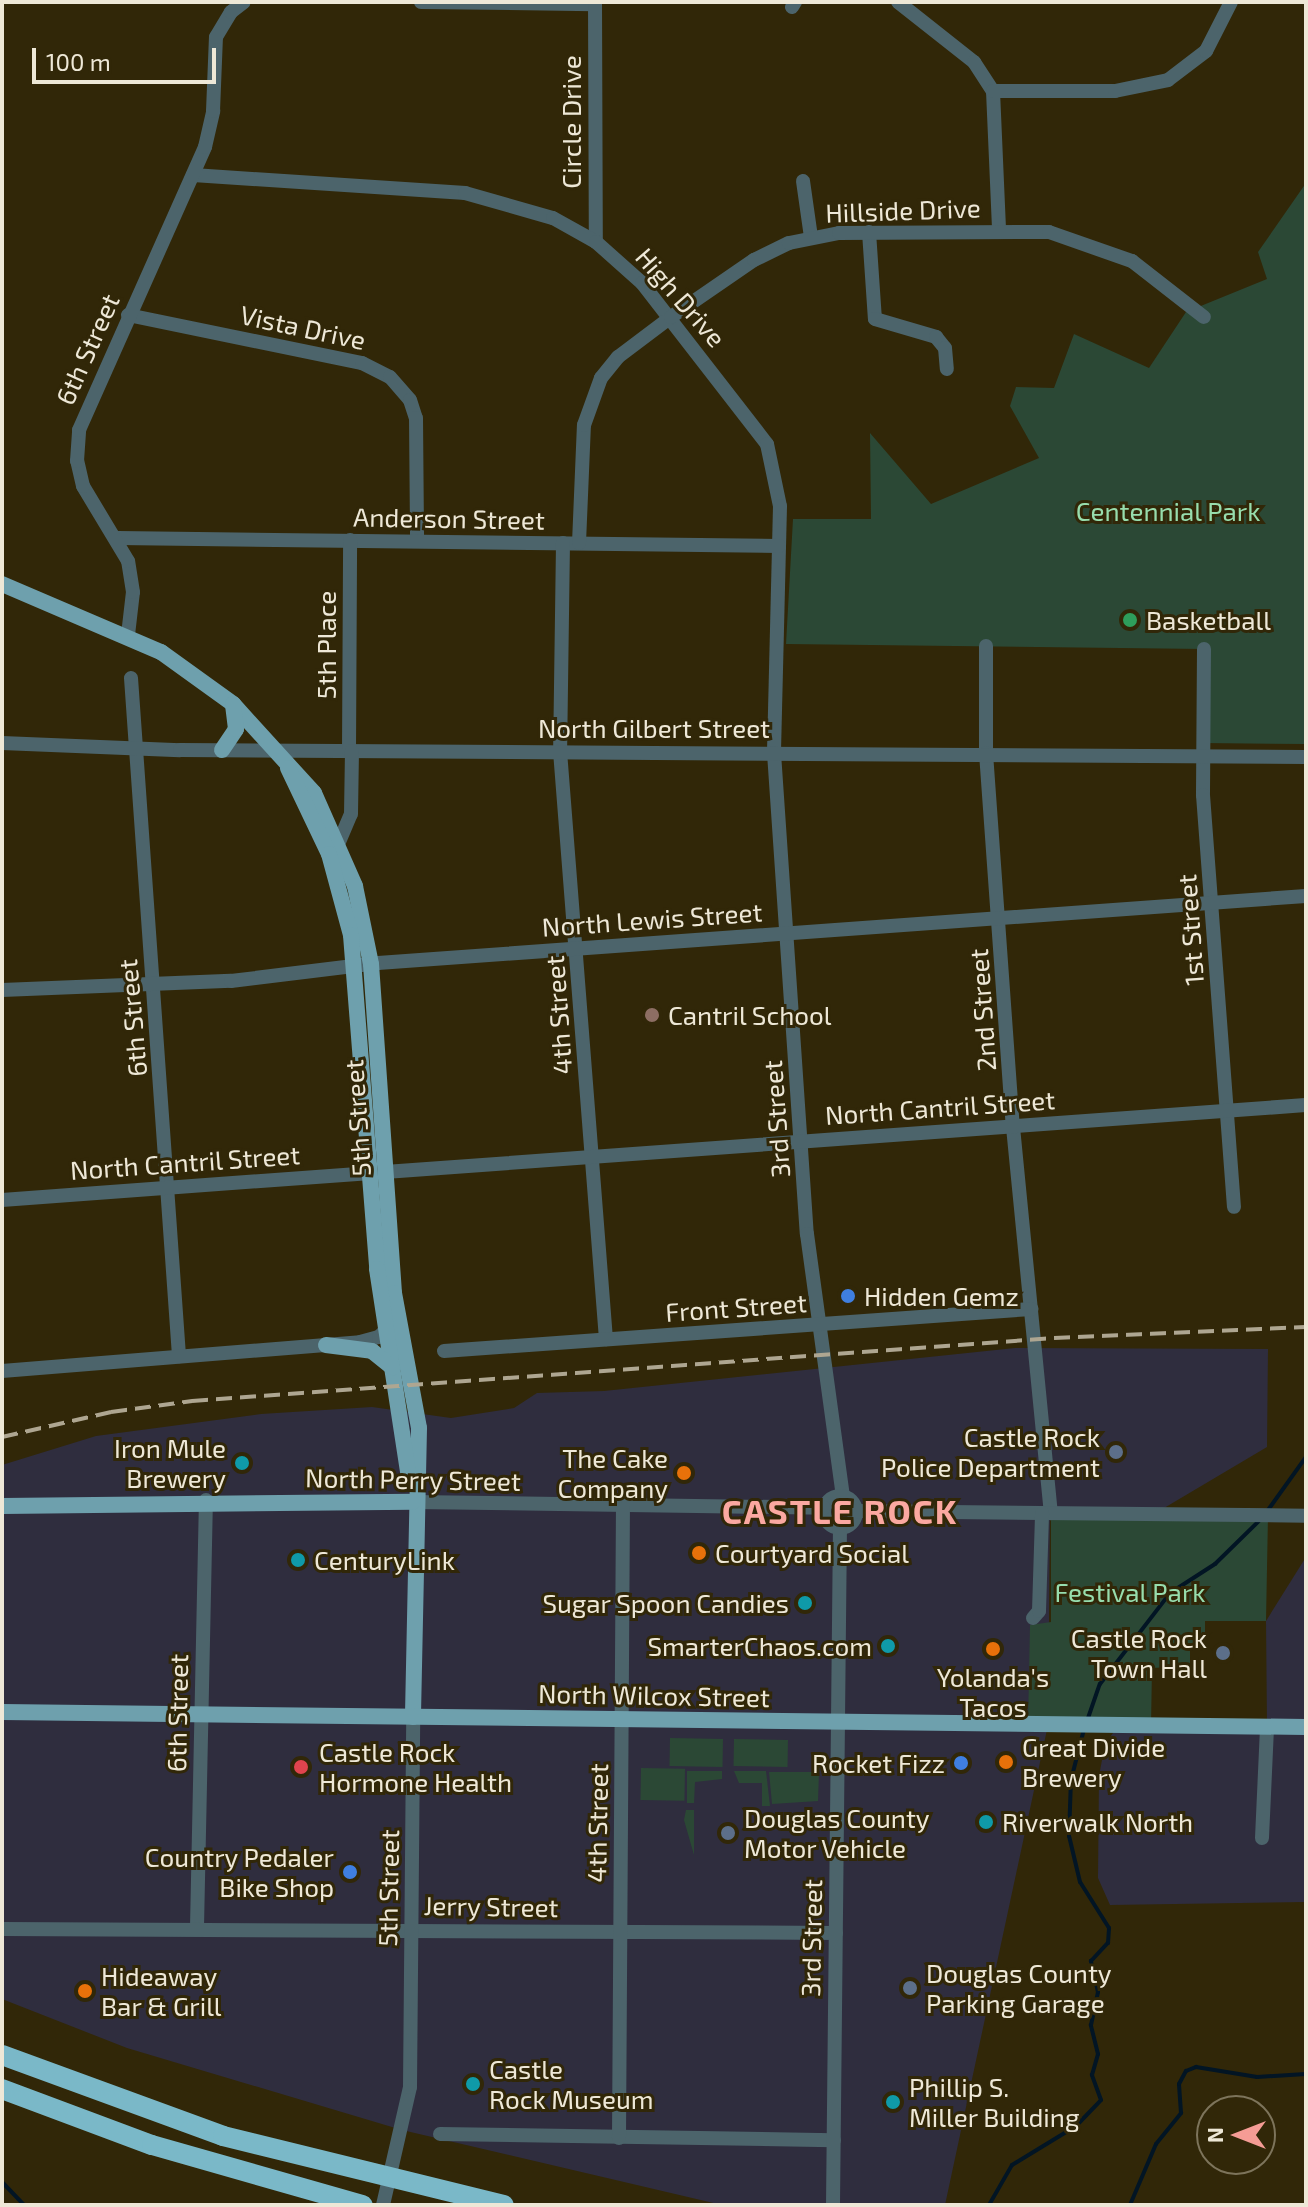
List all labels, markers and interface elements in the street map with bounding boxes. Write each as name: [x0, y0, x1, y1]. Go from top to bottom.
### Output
scale bar: [36, 32, 220, 82]
text: 100 m: [46, 47, 111, 76]
street label: Circle Drive: [555, 55, 587, 189]
street label: Hillside Drive: [825, 192, 981, 228]
street label: High Drive: [630, 241, 732, 353]
street label: 6th Street: [49, 289, 125, 409]
street label: Vista Drive: [238, 299, 368, 355]
park label: Centennial Park: [1075, 495, 1261, 527]
street label: Anderson Street: [353, 501, 545, 535]
street label: 5th Place: [310, 591, 342, 699]
place label: Basketball: [1146, 604, 1271, 636]
marker: Basketball: [1121, 611, 1139, 629]
street label: North Gilbert Street: [538, 712, 770, 744]
street label: 1st Street: [1171, 873, 1209, 987]
street label: North Lewis Street: [541, 896, 763, 942]
street label: 2nd Street: [962, 948, 1002, 1072]
street label: 4th Street: [538, 955, 578, 1075]
street label: 6th Street: [111, 958, 153, 1078]
place label: Cantril School: [668, 999, 832, 1031]
marker: Cantril School: [643, 1006, 661, 1024]
street label: 5th Street: [337, 1059, 377, 1177]
street label: 3rd Street: [756, 1059, 796, 1179]
street label: North Cantril Street: [824, 1083, 1056, 1131]
street label: North Cantril Street: [69, 1138, 301, 1186]
place label: Hidden Gemz: [864, 1280, 1019, 1312]
street label: Front Street: [664, 1287, 808, 1327]
marker: Hidden Gemz: [839, 1287, 857, 1305]
place label: Castle Rock Police Department: [881, 1421, 1100, 1482]
place label: Iron Mule Brewery: [114, 1432, 226, 1494]
place label: The Cake Company: [557, 1442, 668, 1504]
marker: Castle Rock Police Department: [1107, 1443, 1125, 1461]
marker: Iron Mule Brewery: [233, 1454, 251, 1472]
street label: North Perry Street: [305, 1462, 521, 1496]
marker: The Cake Company: [675, 1464, 693, 1482]
district label: CASTLE ROCK: [722, 1491, 958, 1531]
place label: Courtyard Social: [715, 1537, 909, 1569]
place label: CenturyLink: [314, 1544, 455, 1576]
marker: Courtyard Social: [690, 1544, 708, 1562]
marker: CenturyLink: [289, 1551, 307, 1569]
park label: Festival Park: [1054, 1576, 1206, 1608]
place label: Sugar Spoon Candies: [542, 1587, 789, 1619]
marker: Sugar Spoon Candies: [796, 1594, 814, 1612]
place label: Castle Rock Town Hall: [1071, 1622, 1207, 1684]
place label: SmarterChaos.com: [647, 1630, 872, 1662]
marker: SmarterChaos.com: [879, 1637, 897, 1655]
marker: Yolanda's Tacos: [984, 1640, 1002, 1658]
marker: Castle Rock Town Hall: [1214, 1644, 1232, 1662]
street label: 6th Street: [160, 1654, 194, 1772]
place label: Yolanda's Tacos: [937, 1661, 1049, 1722]
street label: North Wilcox Street: [538, 1677, 770, 1713]
place label: Great Divide Brewery: [1022, 1731, 1165, 1792]
place label: Castle Rock Hormone Health: [319, 1736, 512, 1798]
place label: Rocket Fizz: [812, 1747, 945, 1779]
marker: Great Divide Brewery: [997, 1753, 1015, 1771]
marker: Rocket Fizz: [952, 1754, 970, 1772]
marker: Castle Rock Hormone Health: [290, 1756, 312, 1778]
street label: 4th Street: [580, 1763, 614, 1883]
place label: Douglas County Motor Vehicle: [744, 1802, 930, 1864]
place label: Riverwalk North: [1002, 1806, 1193, 1838]
marker: Riverwalk North: [977, 1813, 995, 1831]
marker: Douglas County Motor Vehicle: [719, 1824, 737, 1842]
street label: 5th Street: [371, 1829, 405, 1947]
place label: Country Pedaler Bike Shop: [144, 1841, 334, 1902]
marker: Country Pedaler Bike Shop: [341, 1863, 359, 1881]
street label: 3rd Street: [794, 1879, 828, 1997]
street label: Jerry Street: [423, 1889, 559, 1923]
place label: Douglas County Parking Garage: [926, 1957, 1112, 2018]
place label: Hideaway Bar & Grill: [101, 1960, 222, 2022]
marker: Douglas County Parking Garage: [901, 1979, 919, 1997]
marker: Hideaway Bar & Grill: [76, 1982, 94, 2000]
place label: Castle Rock Museum: [489, 2053, 654, 2114]
place label: Phillip S. Miller Building: [909, 2071, 1080, 2132]
marker: Castle Rock Museum: [464, 2075, 482, 2093]
marker: Phillip S. Miller Building: [884, 2093, 902, 2111]
north arrow: [1196, 2095, 1276, 2175]
text: N: [1201, 2127, 1227, 2143]

